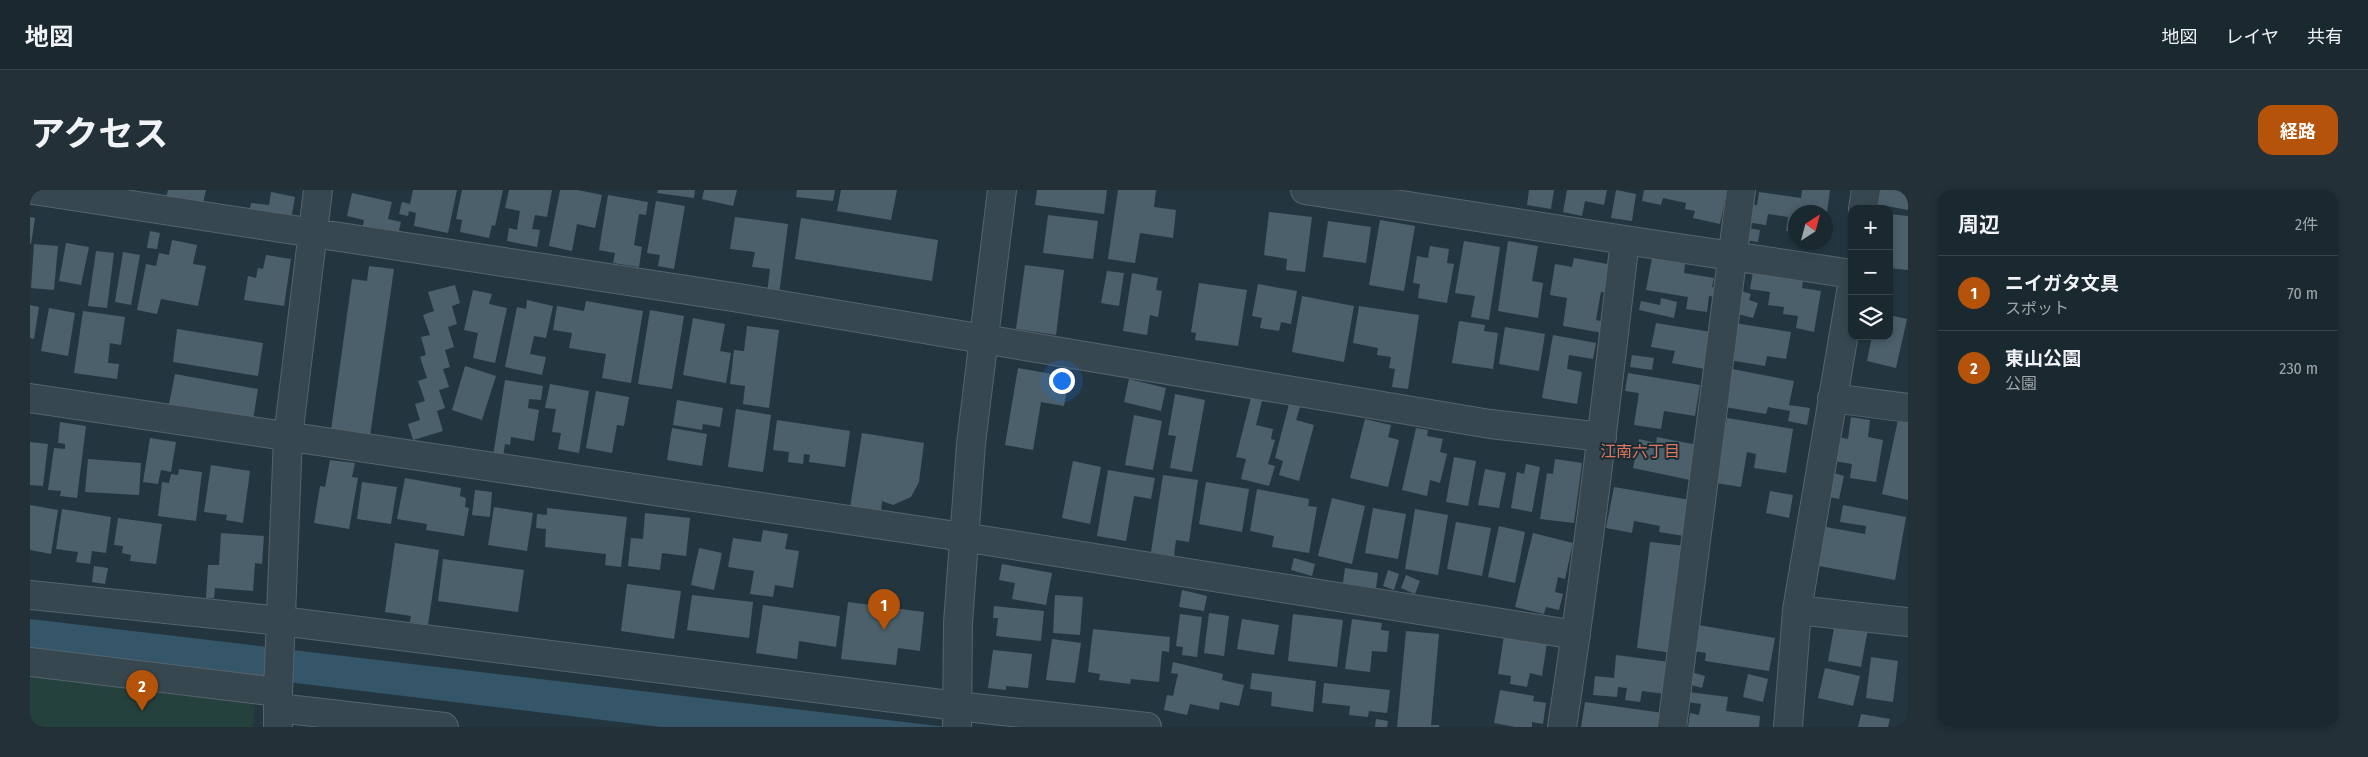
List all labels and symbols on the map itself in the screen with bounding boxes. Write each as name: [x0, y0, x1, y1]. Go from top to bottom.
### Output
north arrow: [1788, 205, 1833, 250]
your location: [1049, 368, 1075, 394]
district label: 江南六丁目: [1600, 442, 1680, 461]
pin: 1: [868, 589, 900, 630]
pin: 2: [126, 670, 158, 711]

